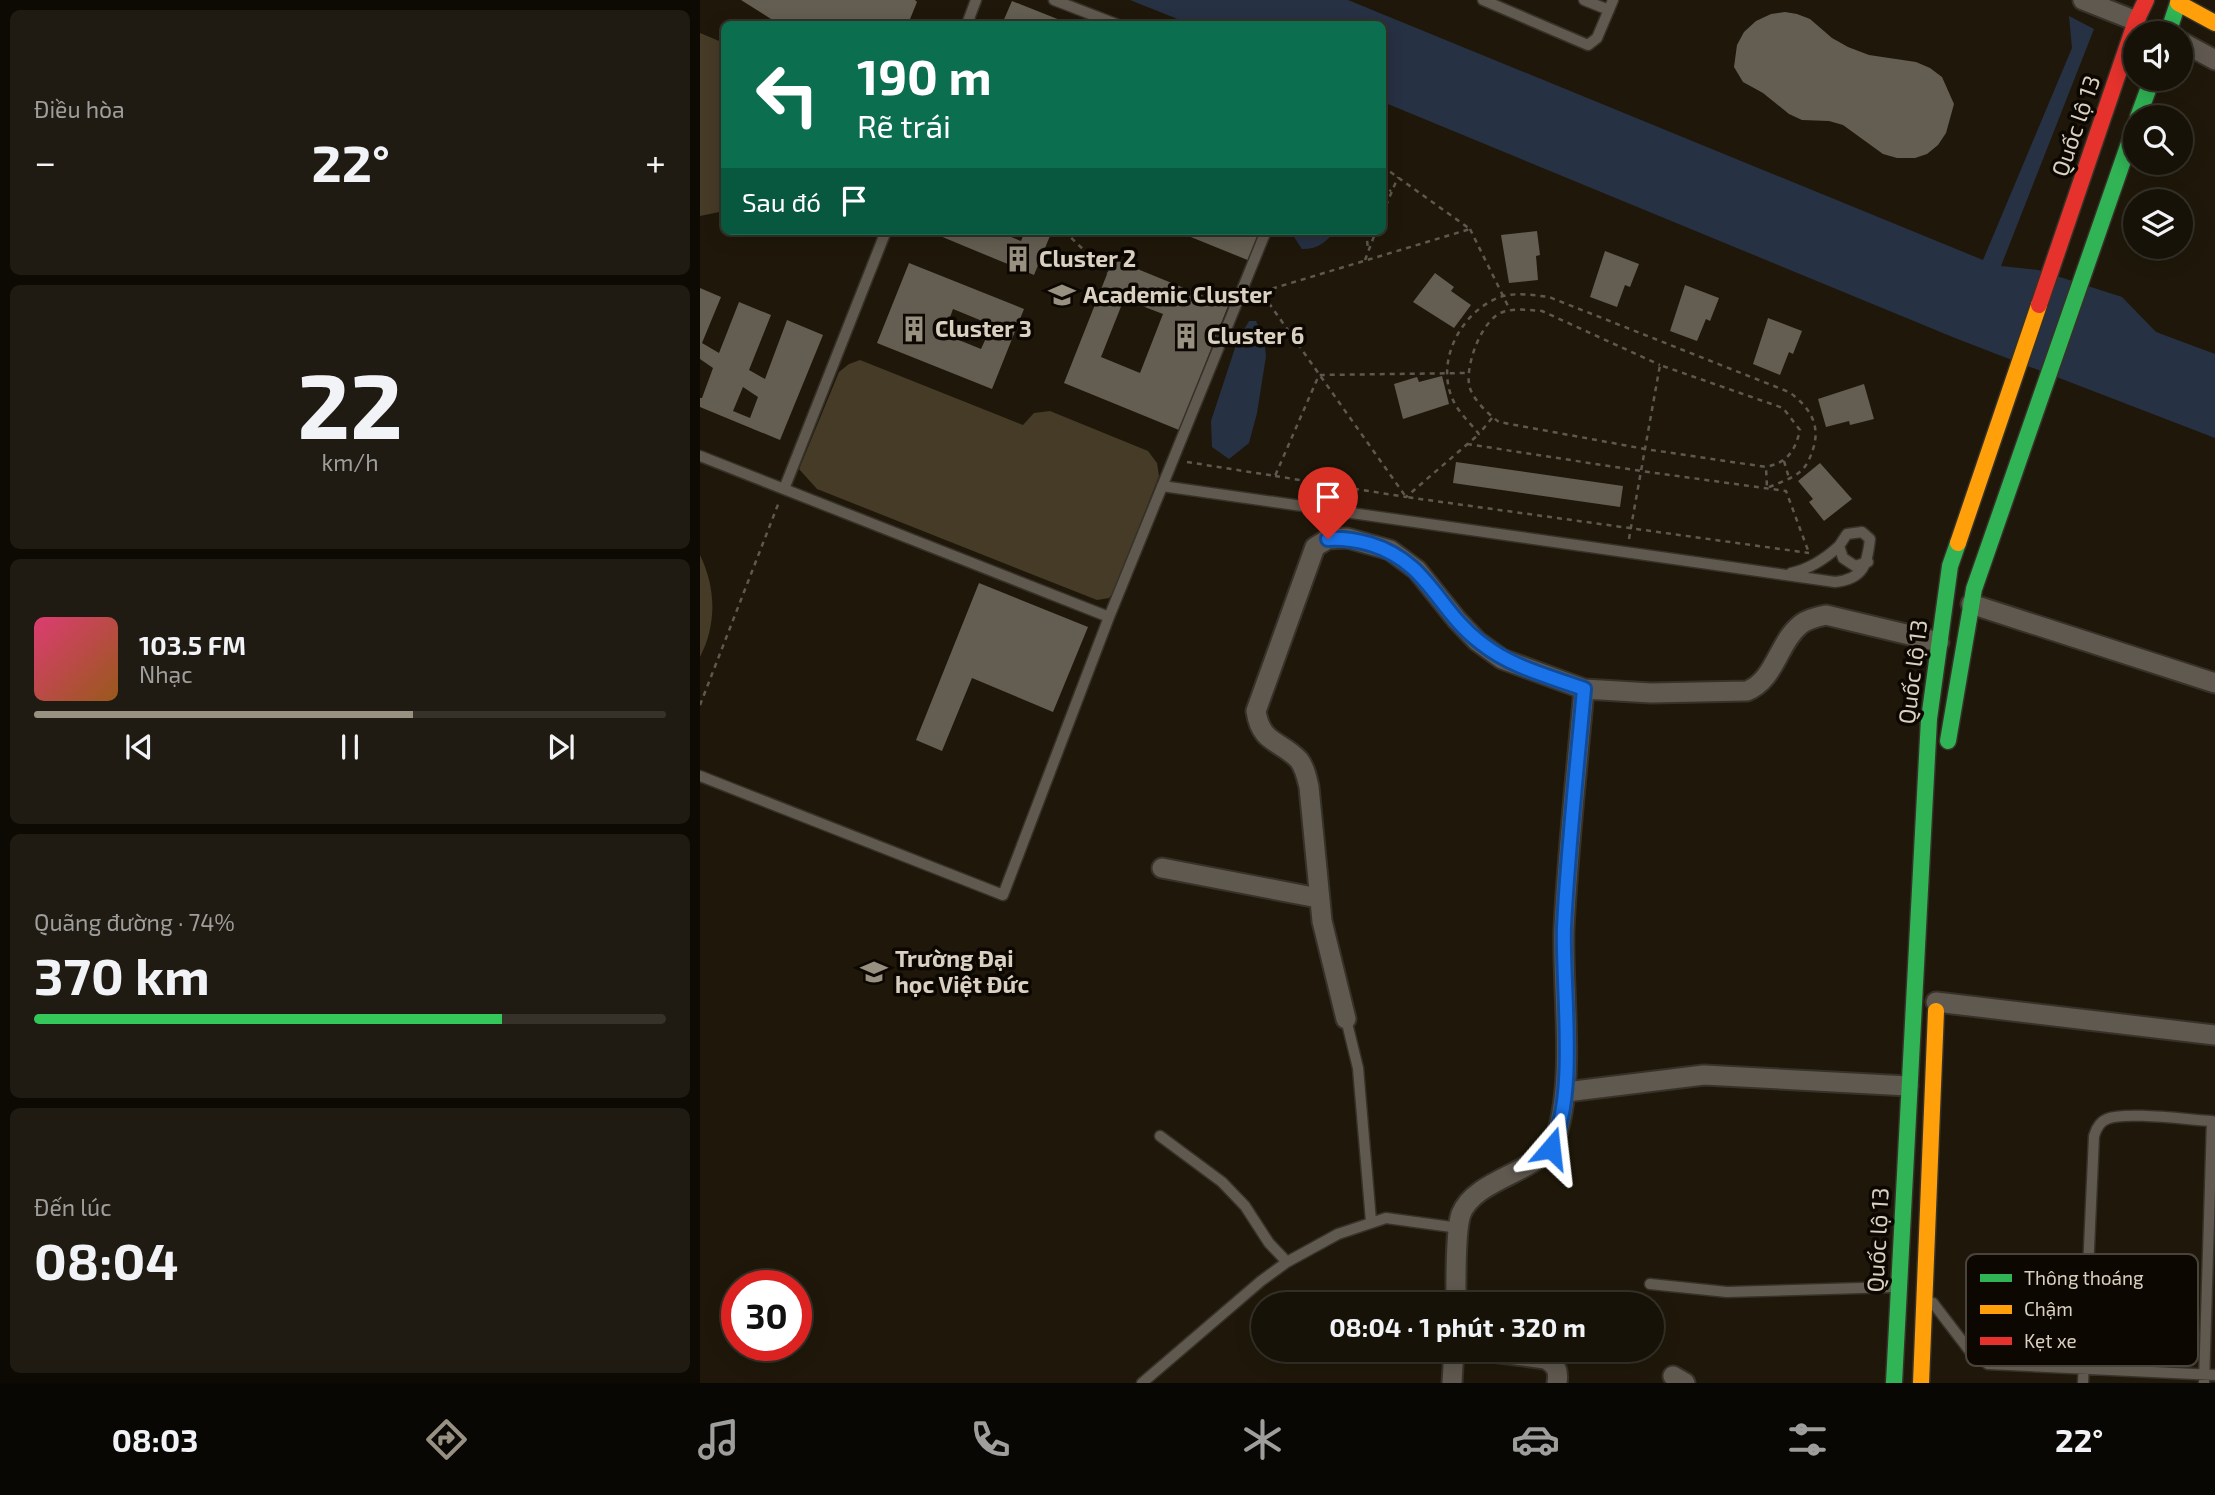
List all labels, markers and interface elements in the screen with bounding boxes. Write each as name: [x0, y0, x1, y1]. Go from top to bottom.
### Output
map controls: [2123, 21, 2193, 259]
button: sound: [2123, 21, 2193, 91]
text: 190 m: [857, 46, 992, 105]
icon: left: [742, 49, 833, 140]
street label: Quốc lộ 13: [2045, 72, 2105, 180]
text: Điều hòa: [34, 95, 125, 123]
button: search: [2123, 105, 2193, 175]
text: Rẽ trái: [857, 106, 951, 144]
text: 22°: [311, 130, 390, 192]
text: −: [34, 138, 56, 184]
text: +: [645, 138, 666, 184]
icon: arrive: [835, 182, 873, 220]
text: Sau đó: [742, 186, 821, 217]
button: layers: [2123, 189, 2193, 259]
building icon: Cluster 2: [1003, 244, 1033, 274]
place label: Cluster 2: [1039, 244, 1136, 272]
school or university icon: Academic Cluster: [1047, 280, 1077, 310]
place label: Academic Cluster: [1083, 280, 1272, 308]
building icon: Cluster 3: [899, 314, 929, 344]
place label: Cluster 3: [935, 314, 1032, 342]
building icon: Cluster 6: [1171, 321, 1201, 351]
place label: Cluster 6: [1207, 321, 1304, 349]
text: 22: [297, 348, 403, 457]
text: km/h: [321, 448, 379, 476]
pin: [1298, 467, 1358, 539]
icon: arrive: [1309, 478, 1347, 516]
street label: Quốc lộ 13: [1892, 618, 1932, 726]
text: 103.5 FM: [139, 629, 246, 660]
text: Nhạc: [139, 660, 192, 688]
icon: previous: [120, 728, 158, 766]
icon: pause: [331, 728, 369, 766]
icon: next: [542, 728, 580, 766]
text: Quãng đường · 74%: [34, 908, 235, 936]
text: 370 km: [34, 943, 210, 1005]
place label: Trường Đại học Việt Đức: [895, 944, 1030, 998]
school or university icon: Trường Đại học Việt Đức: [859, 957, 889, 987]
position arrow: [1514, 1111, 1588, 1185]
street label: Quốc lộ 13: [1860, 1187, 1894, 1293]
text: Đến lúc: [34, 1193, 111, 1221]
text: 08:04: [34, 1228, 179, 1290]
legend: [1966, 1254, 2198, 1366]
text: Thông thoáng: [2024, 1266, 2144, 1289]
speed limit sign: 30: [721, 1270, 812, 1361]
text: Chậm: [2024, 1297, 2073, 1320]
text: 08:04 · 1 phút · 320 m: [1329, 1311, 1586, 1342]
text: Kẹt xe: [2024, 1329, 2077, 1352]
icon: directions: [422, 1415, 471, 1464]
icon: music: [694, 1415, 743, 1464]
icon: phone: [966, 1415, 1015, 1464]
icon: climate: [1238, 1415, 1287, 1464]
icon: car: [1511, 1415, 1560, 1464]
icon: filters: [1783, 1415, 1832, 1464]
text: 08:03: [112, 1420, 198, 1458]
text: 22°: [2055, 1420, 2103, 1458]

